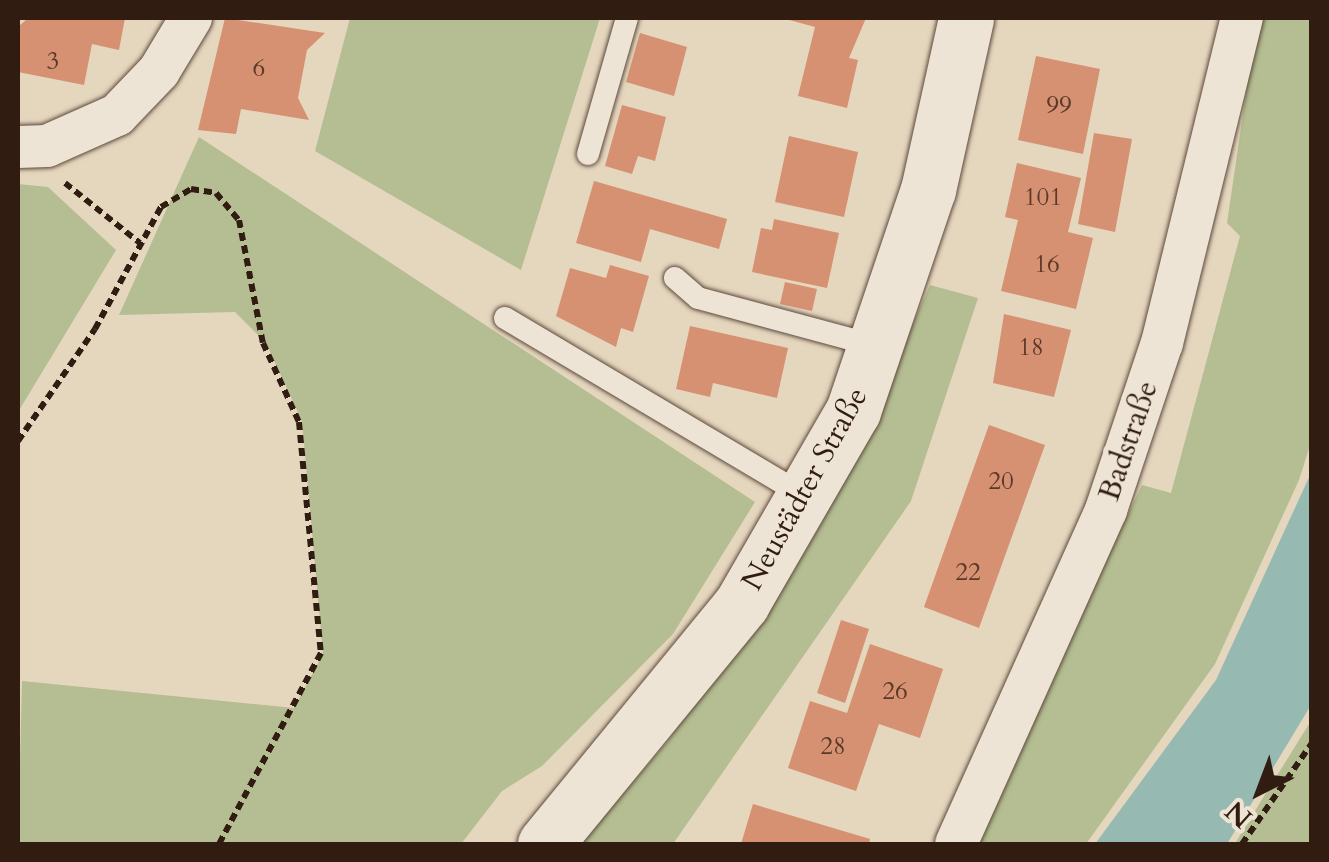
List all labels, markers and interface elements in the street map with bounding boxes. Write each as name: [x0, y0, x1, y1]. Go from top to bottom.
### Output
house number: 3: [47, 46, 59, 76]
house number: 6: [253, 53, 265, 83]
house number: 99: [1046, 90, 1072, 120]
house number: 101: [1024, 182, 1062, 212]
house number: 16: [1034, 249, 1060, 279]
house number: 18: [1018, 332, 1044, 362]
street label: Badstraße: [1092, 376, 1166, 506]
street label: Neustädter Straße: [734, 381, 876, 597]
house number: 20: [988, 466, 1014, 496]
house number: 22: [955, 557, 981, 587]
house number: 26: [882, 676, 908, 706]
house number: 28: [820, 731, 846, 761]
north arrow: [1209, 742, 1309, 842]
text: N: [1217, 792, 1261, 837]

